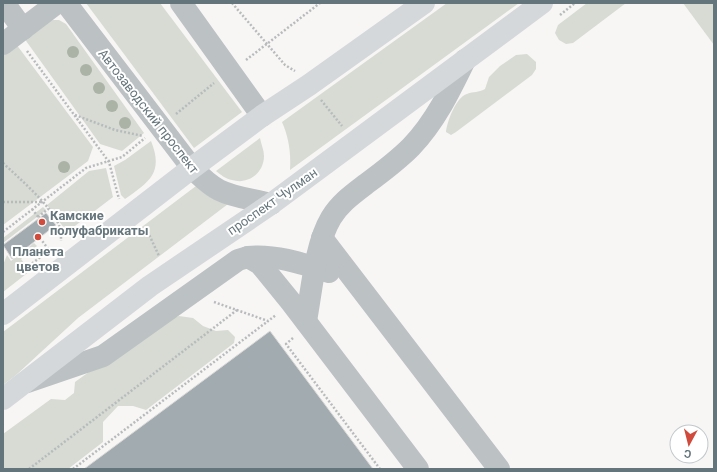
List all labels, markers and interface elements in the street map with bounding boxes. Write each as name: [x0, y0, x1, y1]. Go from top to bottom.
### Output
street label: Автозаводский проспект: [95, 46, 202, 177]
street label: проспект Чулман: [224, 165, 320, 238]
place label: Камские полуфабрикаты: [50, 208, 148, 238]
marker: Камские полуфабрикаты: [37, 217, 47, 227]
marker: Планета цветов: [33, 232, 43, 242]
place label: Планета цветов: [12, 244, 64, 274]
north arrow: [669, 424, 709, 464]
text: С: [683, 447, 692, 460]

